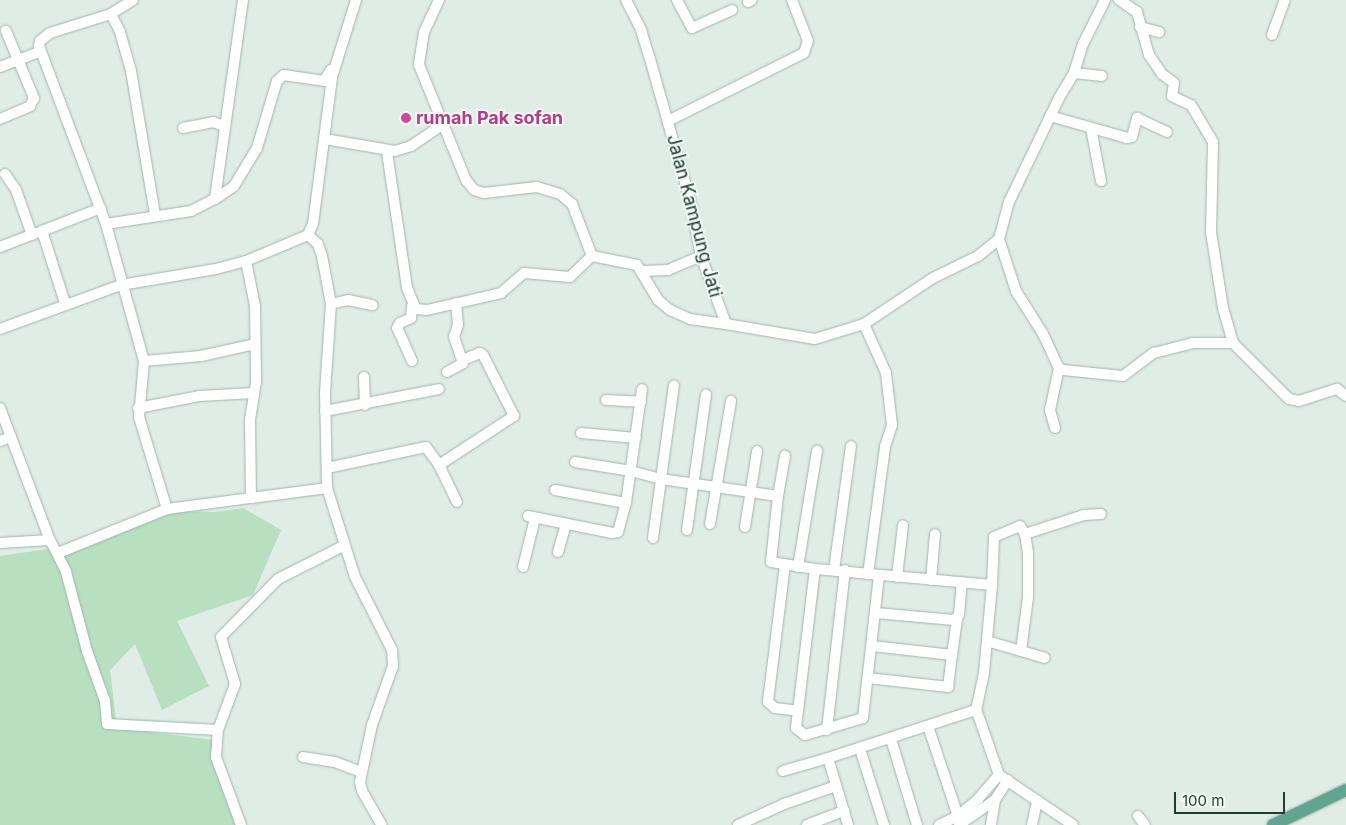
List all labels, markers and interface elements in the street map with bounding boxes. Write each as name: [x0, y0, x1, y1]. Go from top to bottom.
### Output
place label: rumah Pak sofan: [416, 107, 563, 129]
marker: rumah Pak sofan: [400, 112, 412, 124]
street label: Jalan Kampung Jati: [662, 132, 726, 300]
scale bar: [1176, 782, 1287, 814]
text: 100 m: [1182, 791, 1224, 810]

